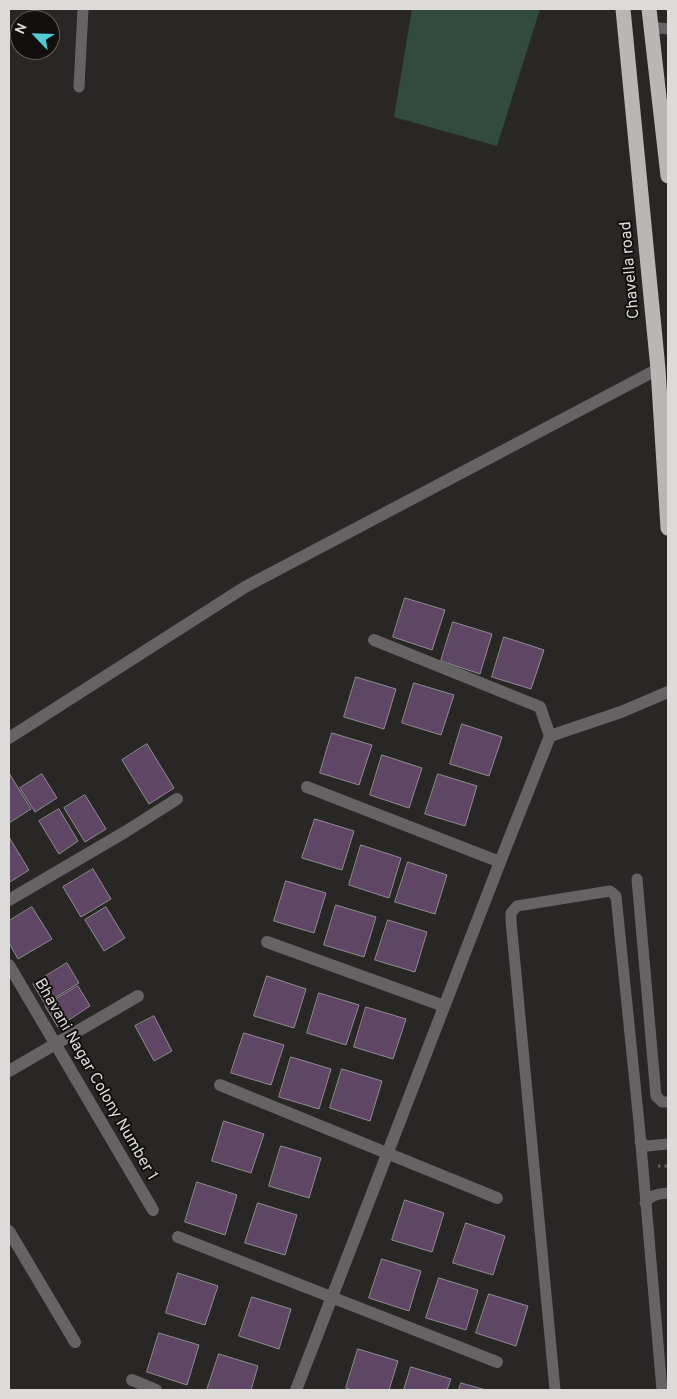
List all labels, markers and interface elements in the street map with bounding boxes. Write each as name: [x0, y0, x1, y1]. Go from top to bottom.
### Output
north arrow: [10, 10, 60, 60]
text: N: [12, 21, 32, 37]
street label: Chavella road: [617, 220, 645, 320]
street label: Bhavani Nagar Colony Number 1: [29, 976, 161, 1184]

